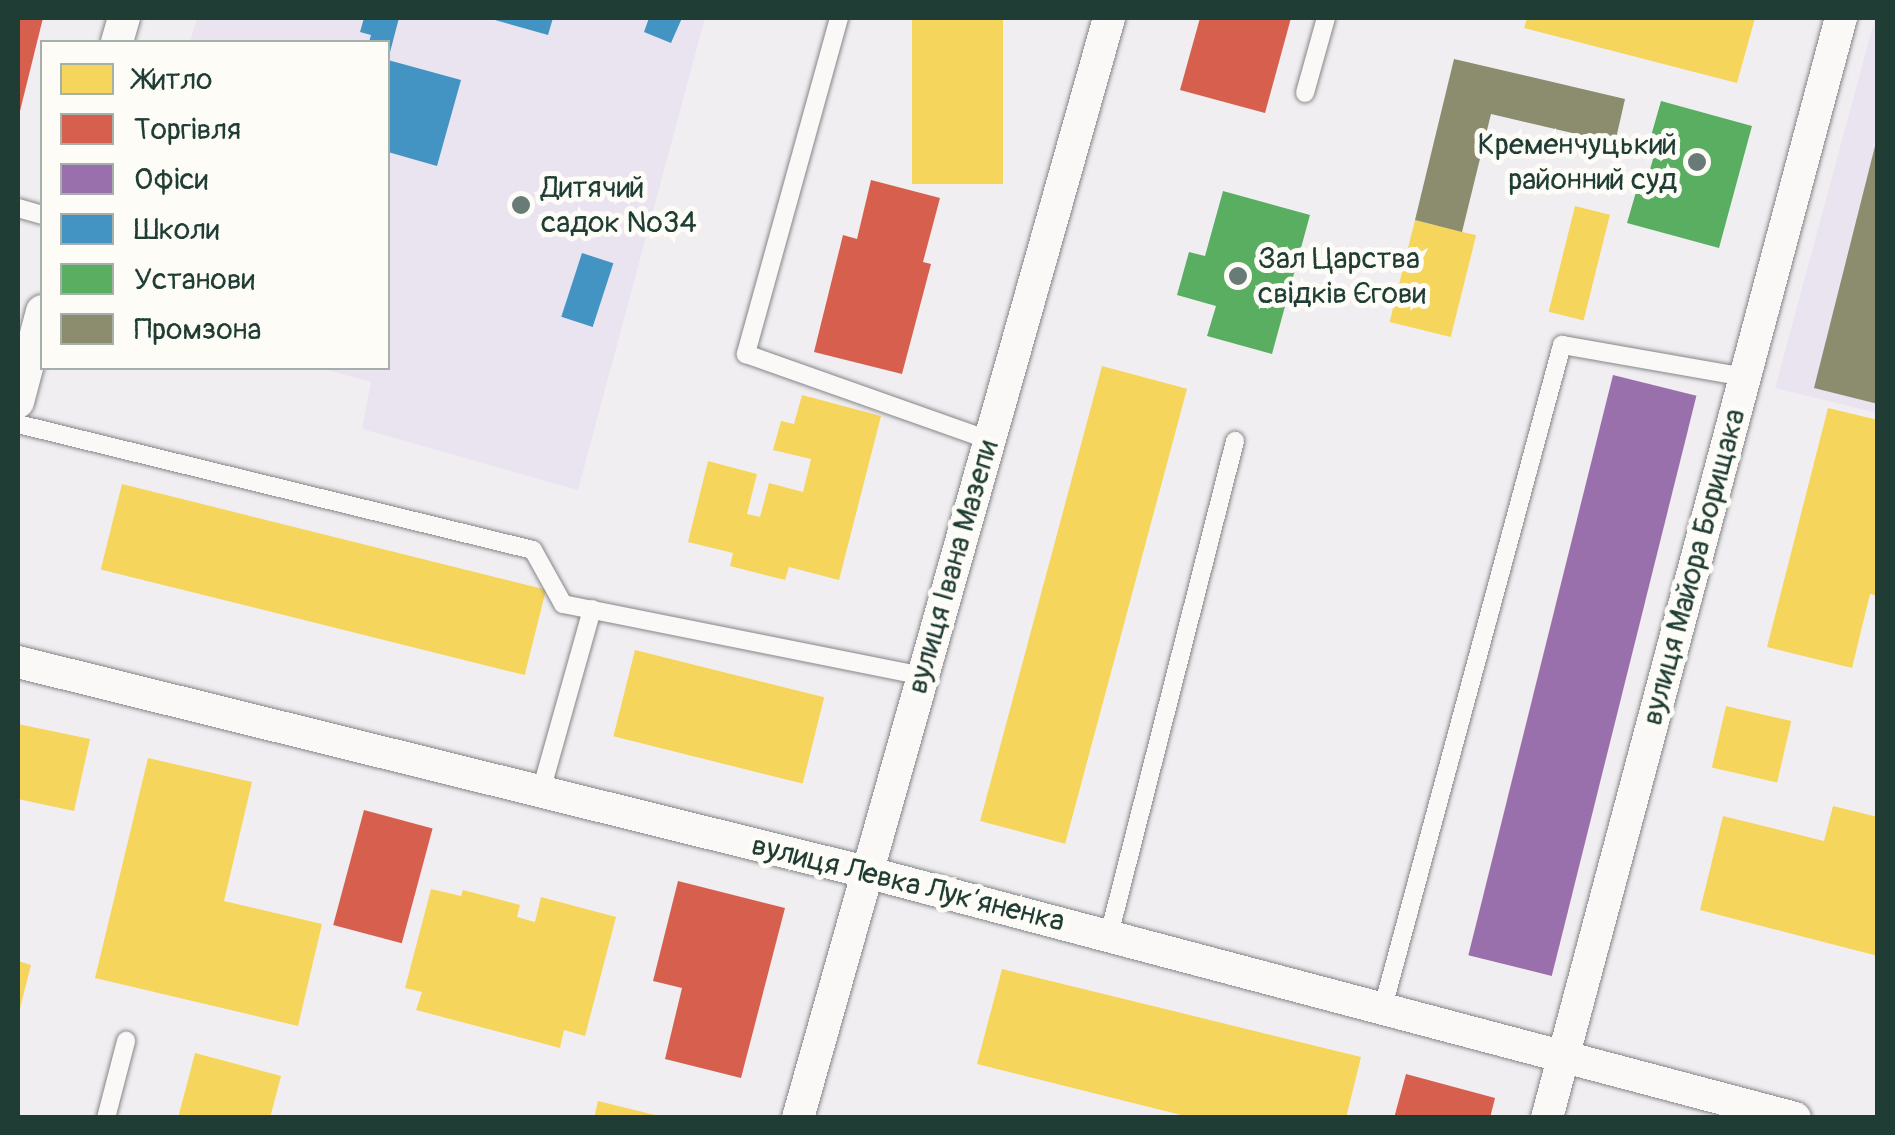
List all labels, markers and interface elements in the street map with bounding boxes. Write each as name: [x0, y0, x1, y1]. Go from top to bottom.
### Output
legend: [40, 40, 390, 370]
text: Житло: [134, 61, 212, 98]
text: Торгівля: [134, 111, 241, 148]
place label: Кременчуцький районний суд: [1477, 127, 1677, 198]
marker: Кременчуцький районний суд: [1686, 151, 1708, 173]
text: Офіси: [134, 161, 208, 198]
place label: Дитячий садок №34: [541, 170, 697, 240]
marker: Дитячий садок №34: [510, 194, 532, 216]
text: Школи: [134, 211, 219, 248]
place label: Зал Царства свідків Єгови: [1258, 241, 1426, 312]
text: Установи: [134, 261, 255, 298]
marker: Зал Царства свідків Єгови: [1227, 265, 1249, 287]
text: Промзона: [134, 311, 262, 348]
street label: вулиця Майора Борищака: [1634, 405, 1754, 729]
street label: вулиця Івана Мазепи: [900, 436, 1006, 698]
street label: вулиця Левка Лукʼяненка: [748, 828, 1068, 940]

